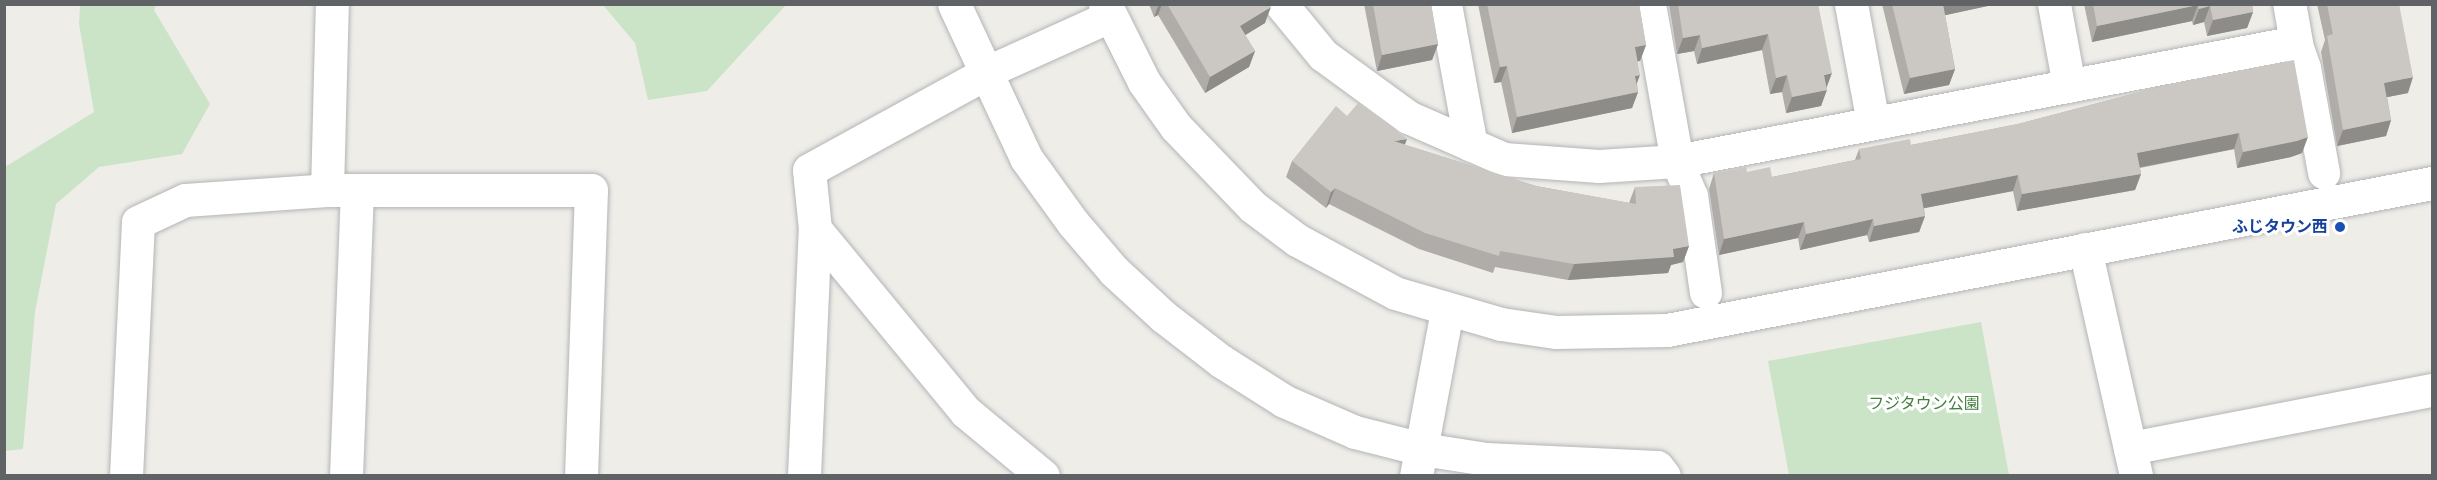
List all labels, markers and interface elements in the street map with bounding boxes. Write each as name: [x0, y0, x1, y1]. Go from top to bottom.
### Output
place label: ふじタウン西: [2232, 217, 2328, 237]
marker: ふじタウン西: [2333, 220, 2347, 234]
park label: フジタウン公園: [1868, 394, 1980, 414]

